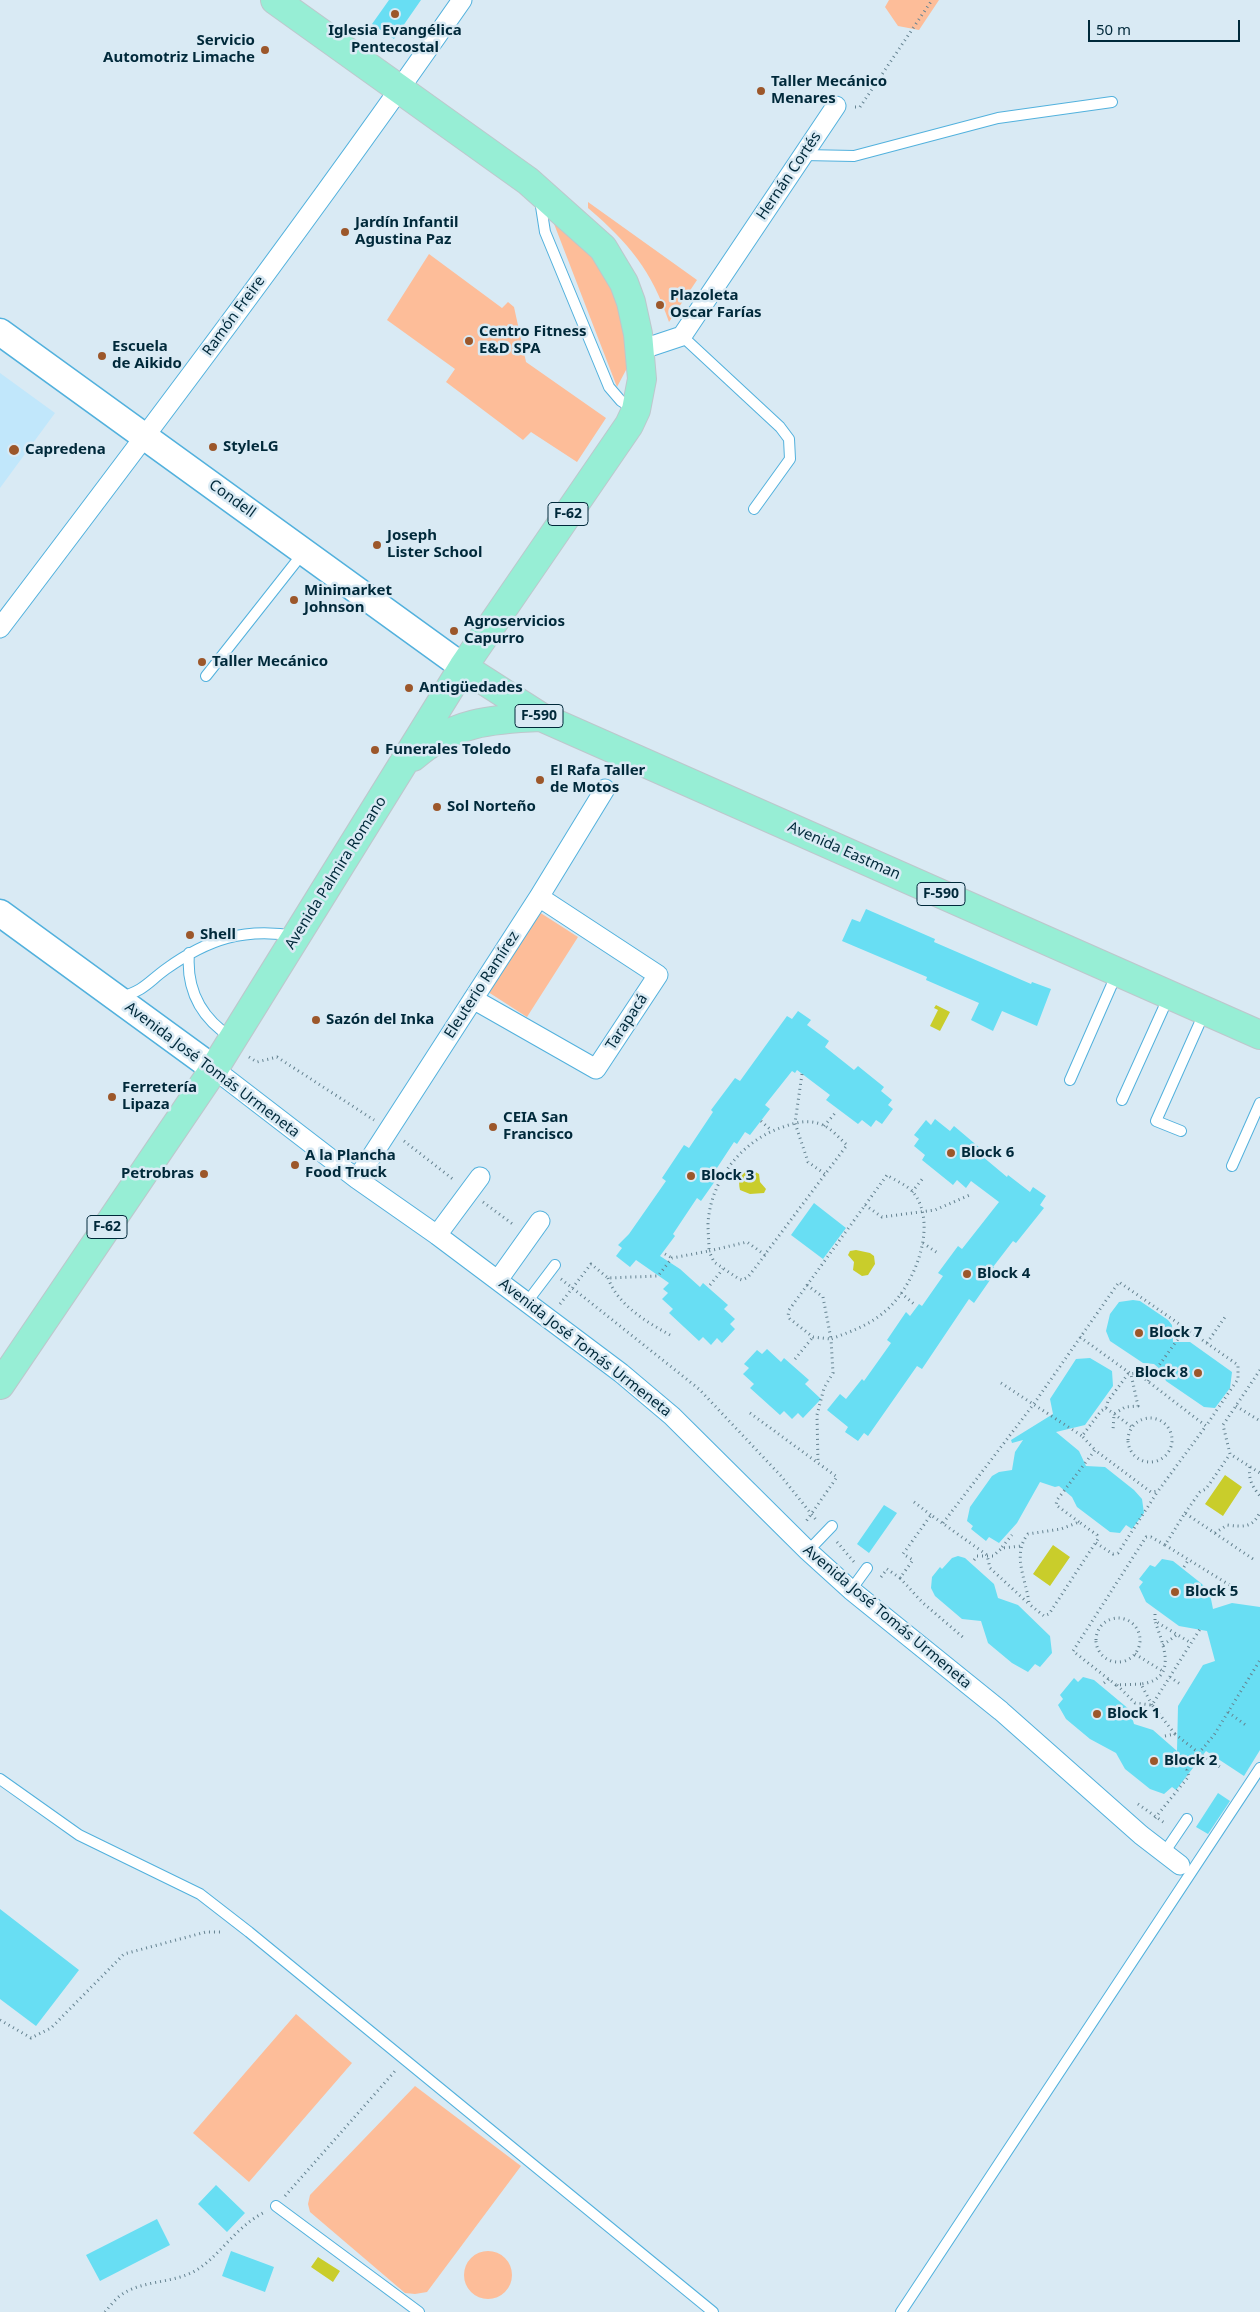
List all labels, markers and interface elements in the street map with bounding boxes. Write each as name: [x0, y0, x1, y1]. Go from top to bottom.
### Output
marker: Iglesia Evangélica Pentecostal: [389, 8, 401, 20]
scale bar: [1090, 10, 1242, 42]
text: 50 m: [1096, 19, 1131, 39]
place label: Iglesia Evangélica Pentecostal: [328, 22, 462, 57]
place label: Servicio Automotriz Limache: [103, 32, 255, 67]
marker: Servicio Automotriz Limache: [259, 44, 271, 56]
place label: Taller Mecánico Menares: [771, 73, 887, 108]
marker: Taller Mecánico Menares: [755, 85, 767, 97]
street label: Hernán Cortés: [753, 129, 825, 223]
place label: Jardín Infantil Agustina Paz: [355, 214, 459, 249]
marker: Jardín Infantil Agustina Paz: [339, 226, 351, 238]
street label: Ramón Freire: [199, 273, 269, 359]
place label: Plazoleta Oscar Farías: [670, 287, 762, 322]
marker: Plazoleta Oscar Farías: [654, 299, 666, 311]
place label: Centro Fitness E&D SPA: [479, 323, 587, 358]
marker: Centro Fitness E&D SPA: [463, 335, 475, 347]
place label: Escuela de Aikido: [112, 338, 182, 373]
marker: Escuela de Aikido: [96, 350, 108, 362]
place label: StyleLG: [223, 438, 279, 456]
place label: Capredena: [25, 441, 106, 459]
marker: StyleLG: [207, 441, 219, 453]
marker: Capredena: [7, 443, 21, 457]
street label: Condell: [205, 476, 259, 522]
road number: F-62: [548, 502, 588, 526]
place label: Joseph Lister School: [387, 527, 482, 562]
marker: Joseph Lister School: [371, 539, 383, 551]
place label: Minimarket Johnson: [304, 582, 392, 617]
marker: Minimarket Johnson: [288, 594, 300, 606]
place label: Agroservicios Capurro: [464, 613, 565, 648]
marker: Agroservicios Capurro: [448, 625, 460, 637]
place label: Taller Mecánico: [212, 653, 328, 671]
marker: Taller Mecánico: [196, 656, 208, 668]
place label: Antigüedades: [419, 679, 523, 697]
marker: Antigüedades: [403, 682, 415, 694]
road number: F-590: [515, 704, 563, 728]
place label: Funerales Toledo: [385, 741, 511, 759]
marker: Funerales Toledo: [369, 744, 381, 756]
place label: El Rafa Taller de Motos: [550, 762, 645, 797]
marker: El Rafa Taller de Motos: [534, 774, 546, 786]
street label: Avenida Palmira Romano: [281, 793, 391, 953]
place label: Sol Norteño: [447, 798, 536, 816]
marker: Sol Norteño: [431, 801, 443, 813]
street label: Avenida Eastman: [785, 818, 903, 884]
road number: F-590: [917, 882, 965, 906]
place label: Shell: [200, 926, 236, 944]
street label: Eleuterio Ramírez: [441, 928, 523, 1042]
marker: Shell: [184, 929, 196, 941]
street label: Tarapacá: [602, 991, 652, 1053]
street label: Avenida José Tomás Urmeneta: [121, 998, 303, 1142]
place label: Sazón del Inka: [326, 1011, 434, 1029]
marker: Sazón del Inka: [310, 1014, 322, 1026]
place label: Ferretería Lipaza: [122, 1079, 197, 1114]
marker: Ferretería Lipaza: [106, 1091, 118, 1103]
place label: CEIA San Francisco: [503, 1109, 573, 1144]
marker: CEIA San Francisco: [487, 1121, 499, 1133]
place label: Block 6: [961, 1144, 1014, 1162]
place label: A la Plancha Food Truck: [305, 1147, 396, 1182]
marker: Block 6: [945, 1147, 957, 1159]
marker: A la Plancha Food Truck: [289, 1159, 301, 1171]
place label: Petrobras: [121, 1165, 194, 1183]
place label: Block 3: [701, 1167, 754, 1185]
marker: Petrobras: [198, 1168, 210, 1180]
marker: Block 3: [685, 1170, 697, 1182]
road number: F-62: [87, 1216, 127, 1238]
place label: Block 4: [977, 1265, 1030, 1283]
marker: Block 4: [961, 1268, 973, 1280]
street label: Avenida José Tomás Urmeneta: [495, 1275, 675, 1421]
place label: Block 7: [1149, 1324, 1202, 1342]
marker: Block 7: [1133, 1327, 1145, 1339]
place label: Block 8: [1135, 1364, 1188, 1382]
marker: Block 8: [1192, 1367, 1204, 1379]
street label: Avenida José Tomás Urmeneta: [799, 1541, 975, 1693]
place label: Block 5: [1185, 1583, 1238, 1601]
marker: Block 5: [1169, 1586, 1181, 1598]
place label: Block 1: [1107, 1705, 1160, 1723]
marker: Block 1: [1091, 1708, 1103, 1720]
place label: Block 2: [1164, 1752, 1217, 1770]
marker: Block 2: [1148, 1755, 1160, 1767]

